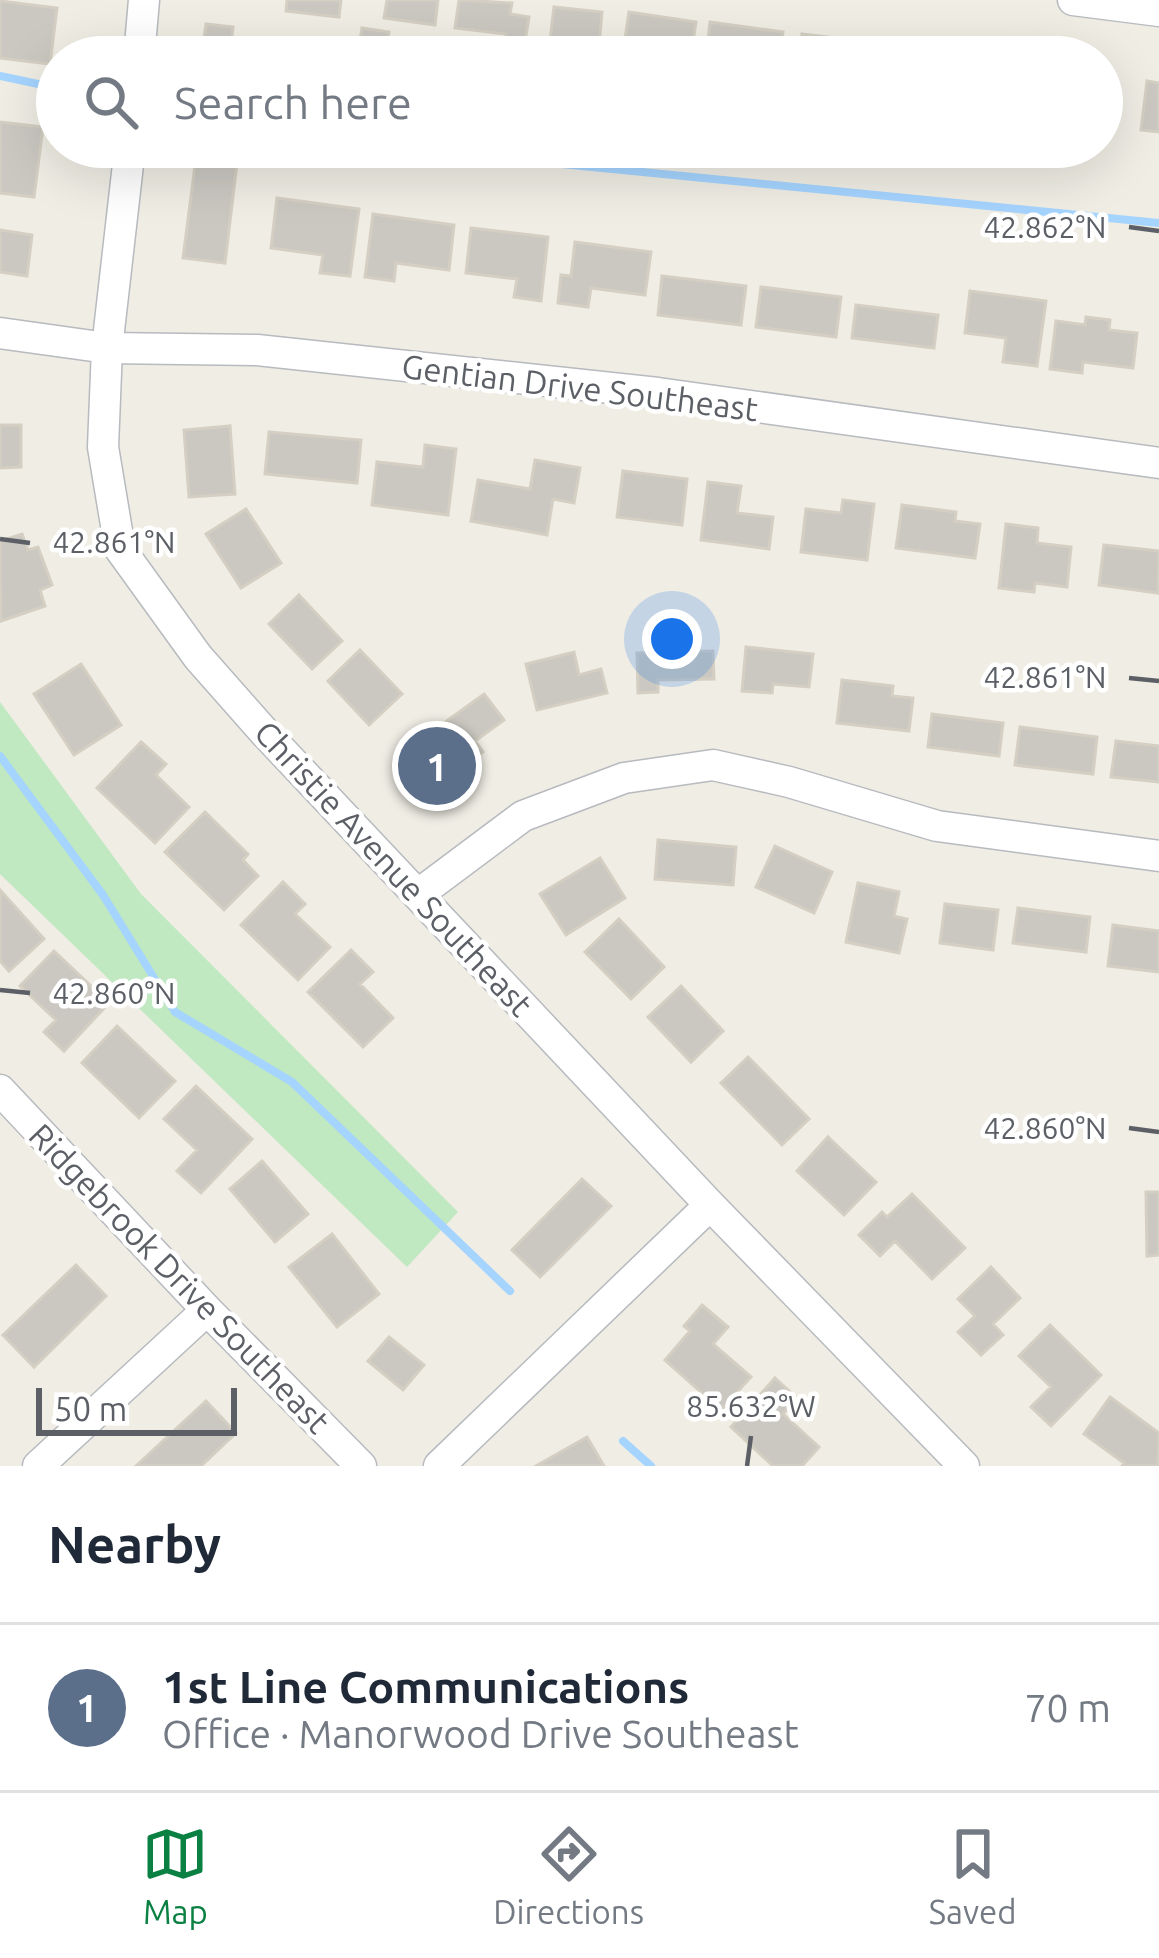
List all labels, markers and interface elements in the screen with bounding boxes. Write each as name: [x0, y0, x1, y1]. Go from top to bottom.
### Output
search box: [36, 36, 1123, 168]
icon: search: [78, 69, 144, 135]
text: Search here: [174, 77, 412, 128]
text: 42.862°N: [983, 210, 1107, 244]
street label: Gentian Drive Southeast: [400, 347, 760, 427]
text: 42.861°N: [52, 525, 176, 559]
your location: [642, 609, 702, 669]
text: 42.861°N: [983, 660, 1107, 694]
street label: Christie Avenue Southeast: [248, 713, 540, 1023]
pin: 1: [398, 721, 476, 811]
text: 42.860°N: [52, 976, 176, 1010]
text: 42.860°N: [983, 1111, 1107, 1145]
street label: Ridgebrook Drive Southeast: [23, 1116, 337, 1440]
scale bar: [36, 1382, 237, 1435]
text: 85.632°W: [686, 1389, 816, 1423]
text: 50 m: [54, 1390, 127, 1427]
text: Nearby: [48, 1515, 221, 1573]
text: 1st Line Communications: [162, 1661, 689, 1712]
text: 1: [76, 1686, 98, 1729]
text: 70 m: [1024, 1686, 1111, 1729]
text: Office · Manorwood Drive Southeast: [162, 1712, 799, 1755]
tab: Map: [142, 1821, 208, 1930]
tab: Directions: [493, 1821, 644, 1930]
tab: Saved: [929, 1821, 1017, 1930]

